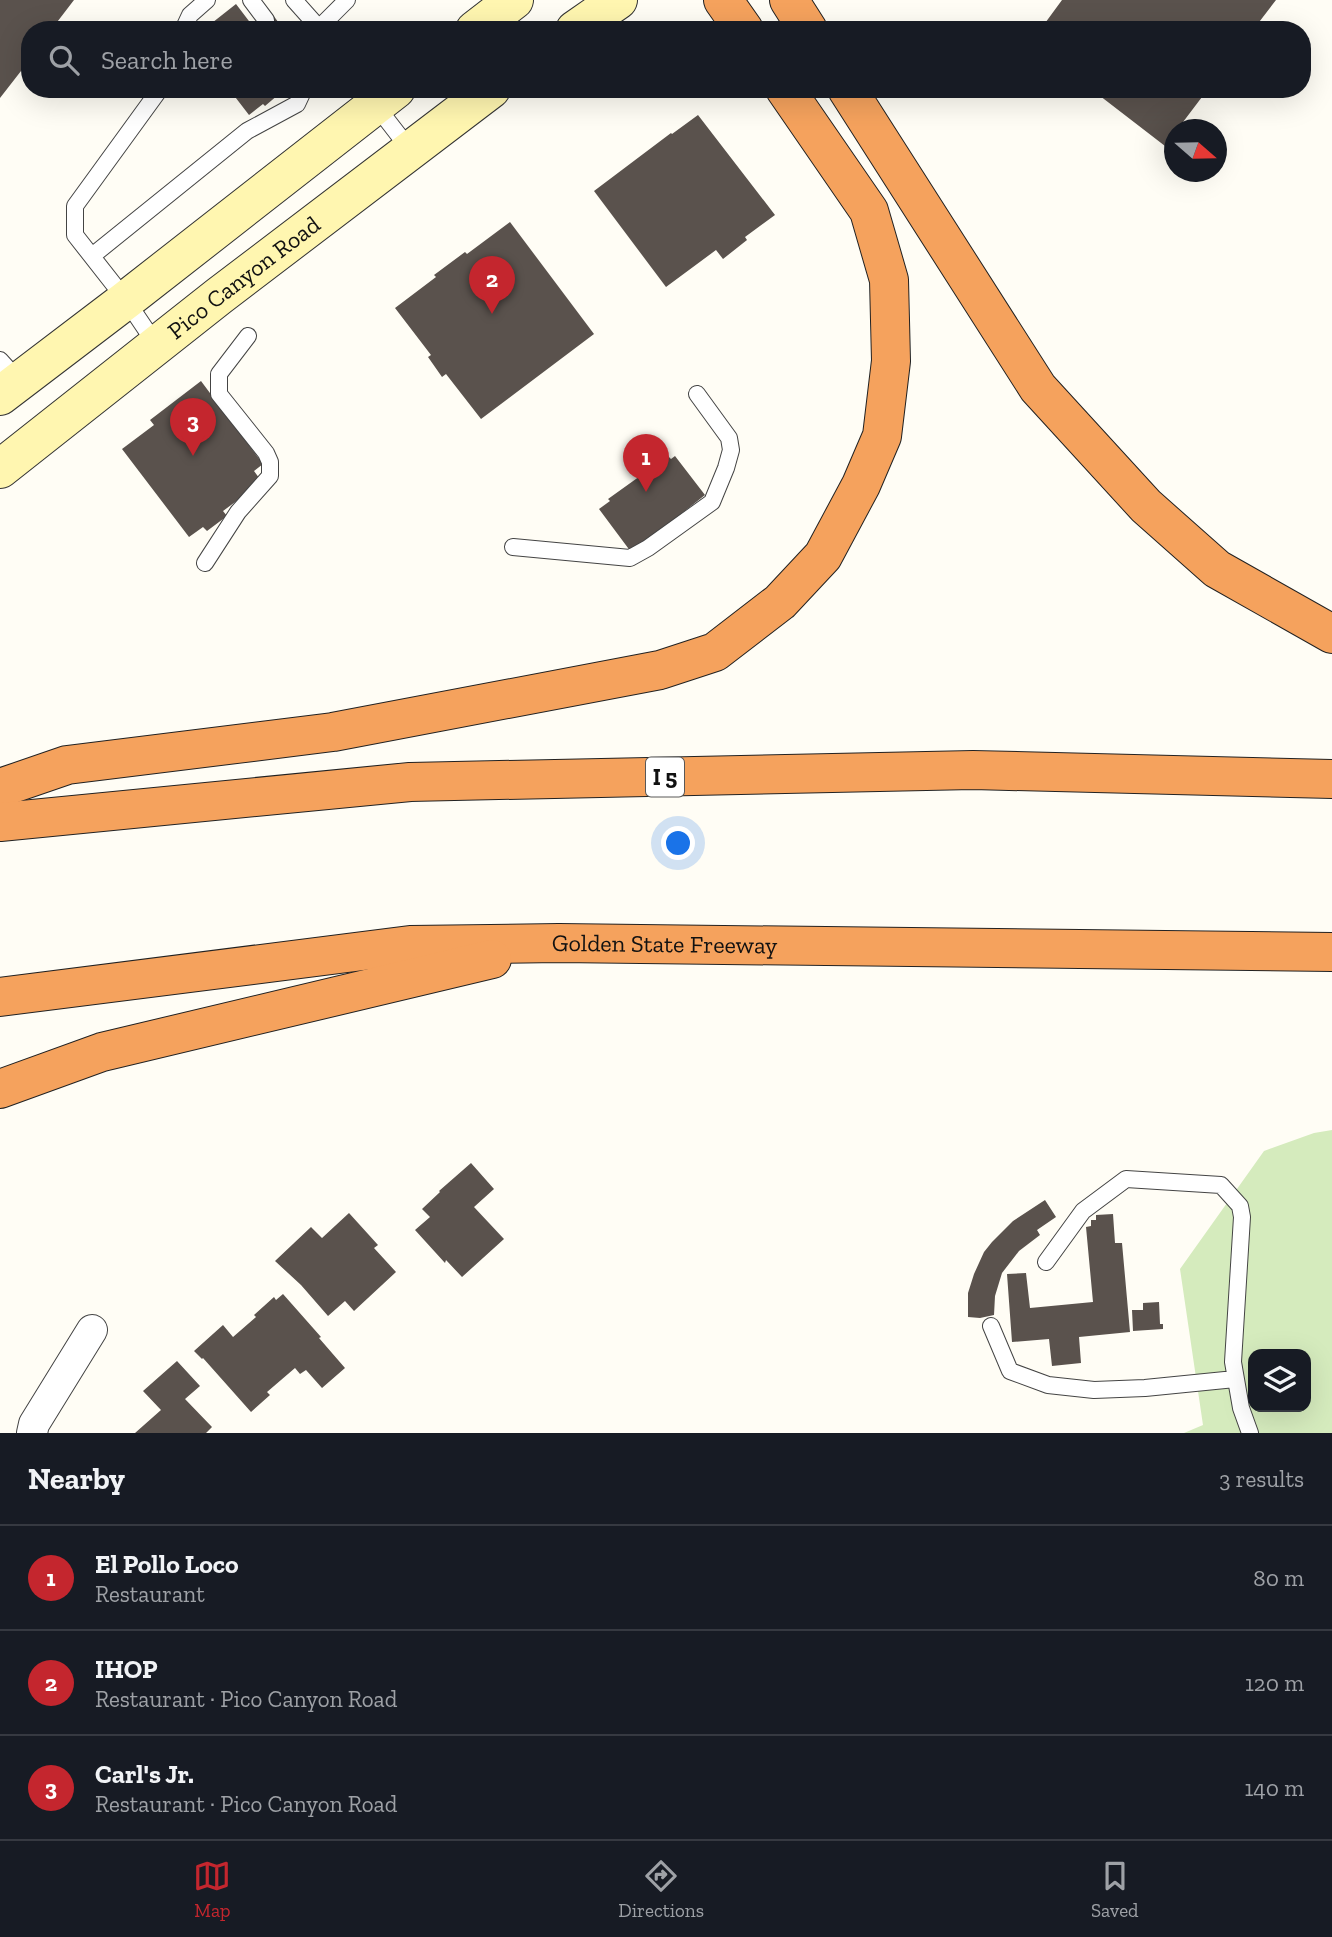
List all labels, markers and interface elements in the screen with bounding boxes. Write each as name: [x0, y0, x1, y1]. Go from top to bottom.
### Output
search box: [21, 21, 1311, 98]
icon: search: [45, 41, 83, 79]
text: Search here: [101, 44, 233, 76]
north arrow: [1164, 119, 1227, 182]
street label: Pico Canyon Road: [161, 209, 326, 345]
pin: 2: [469, 256, 515, 314]
pin: 3: [170, 398, 216, 456]
pin: 1: [623, 434, 669, 492]
road number: I 5: [646, 758, 684, 796]
your location: [661, 826, 695, 860]
street label: Golden State Freeway: [552, 928, 778, 960]
map controls: [1248, 1349, 1311, 1412]
button: layers: [1248, 1349, 1311, 1412]
text: Nearby: [28, 1461, 125, 1497]
text: 3 results: [1219, 1465, 1304, 1493]
text: El Pollo Loco: [95, 1548, 239, 1580]
text: 1: [46, 1564, 56, 1592]
text: 80 m: [1253, 1564, 1304, 1592]
text: Restaurant: [95, 1580, 205, 1608]
text: IHOP: [95, 1653, 157, 1685]
text: 2: [45, 1669, 57, 1697]
text: 120 m: [1245, 1669, 1304, 1697]
text: Restaurant · Pico Canyon Road: [95, 1685, 397, 1713]
text: Carl's Jr.: [95, 1758, 194, 1790]
text: 3: [45, 1774, 57, 1802]
text: 140 m: [1244, 1774, 1304, 1802]
text: Restaurant · Pico Canyon Road: [95, 1790, 397, 1818]
tab: Map: [193, 1857, 231, 1922]
tab: Directions: [618, 1857, 704, 1922]
tab: Saved: [1091, 1857, 1139, 1922]

